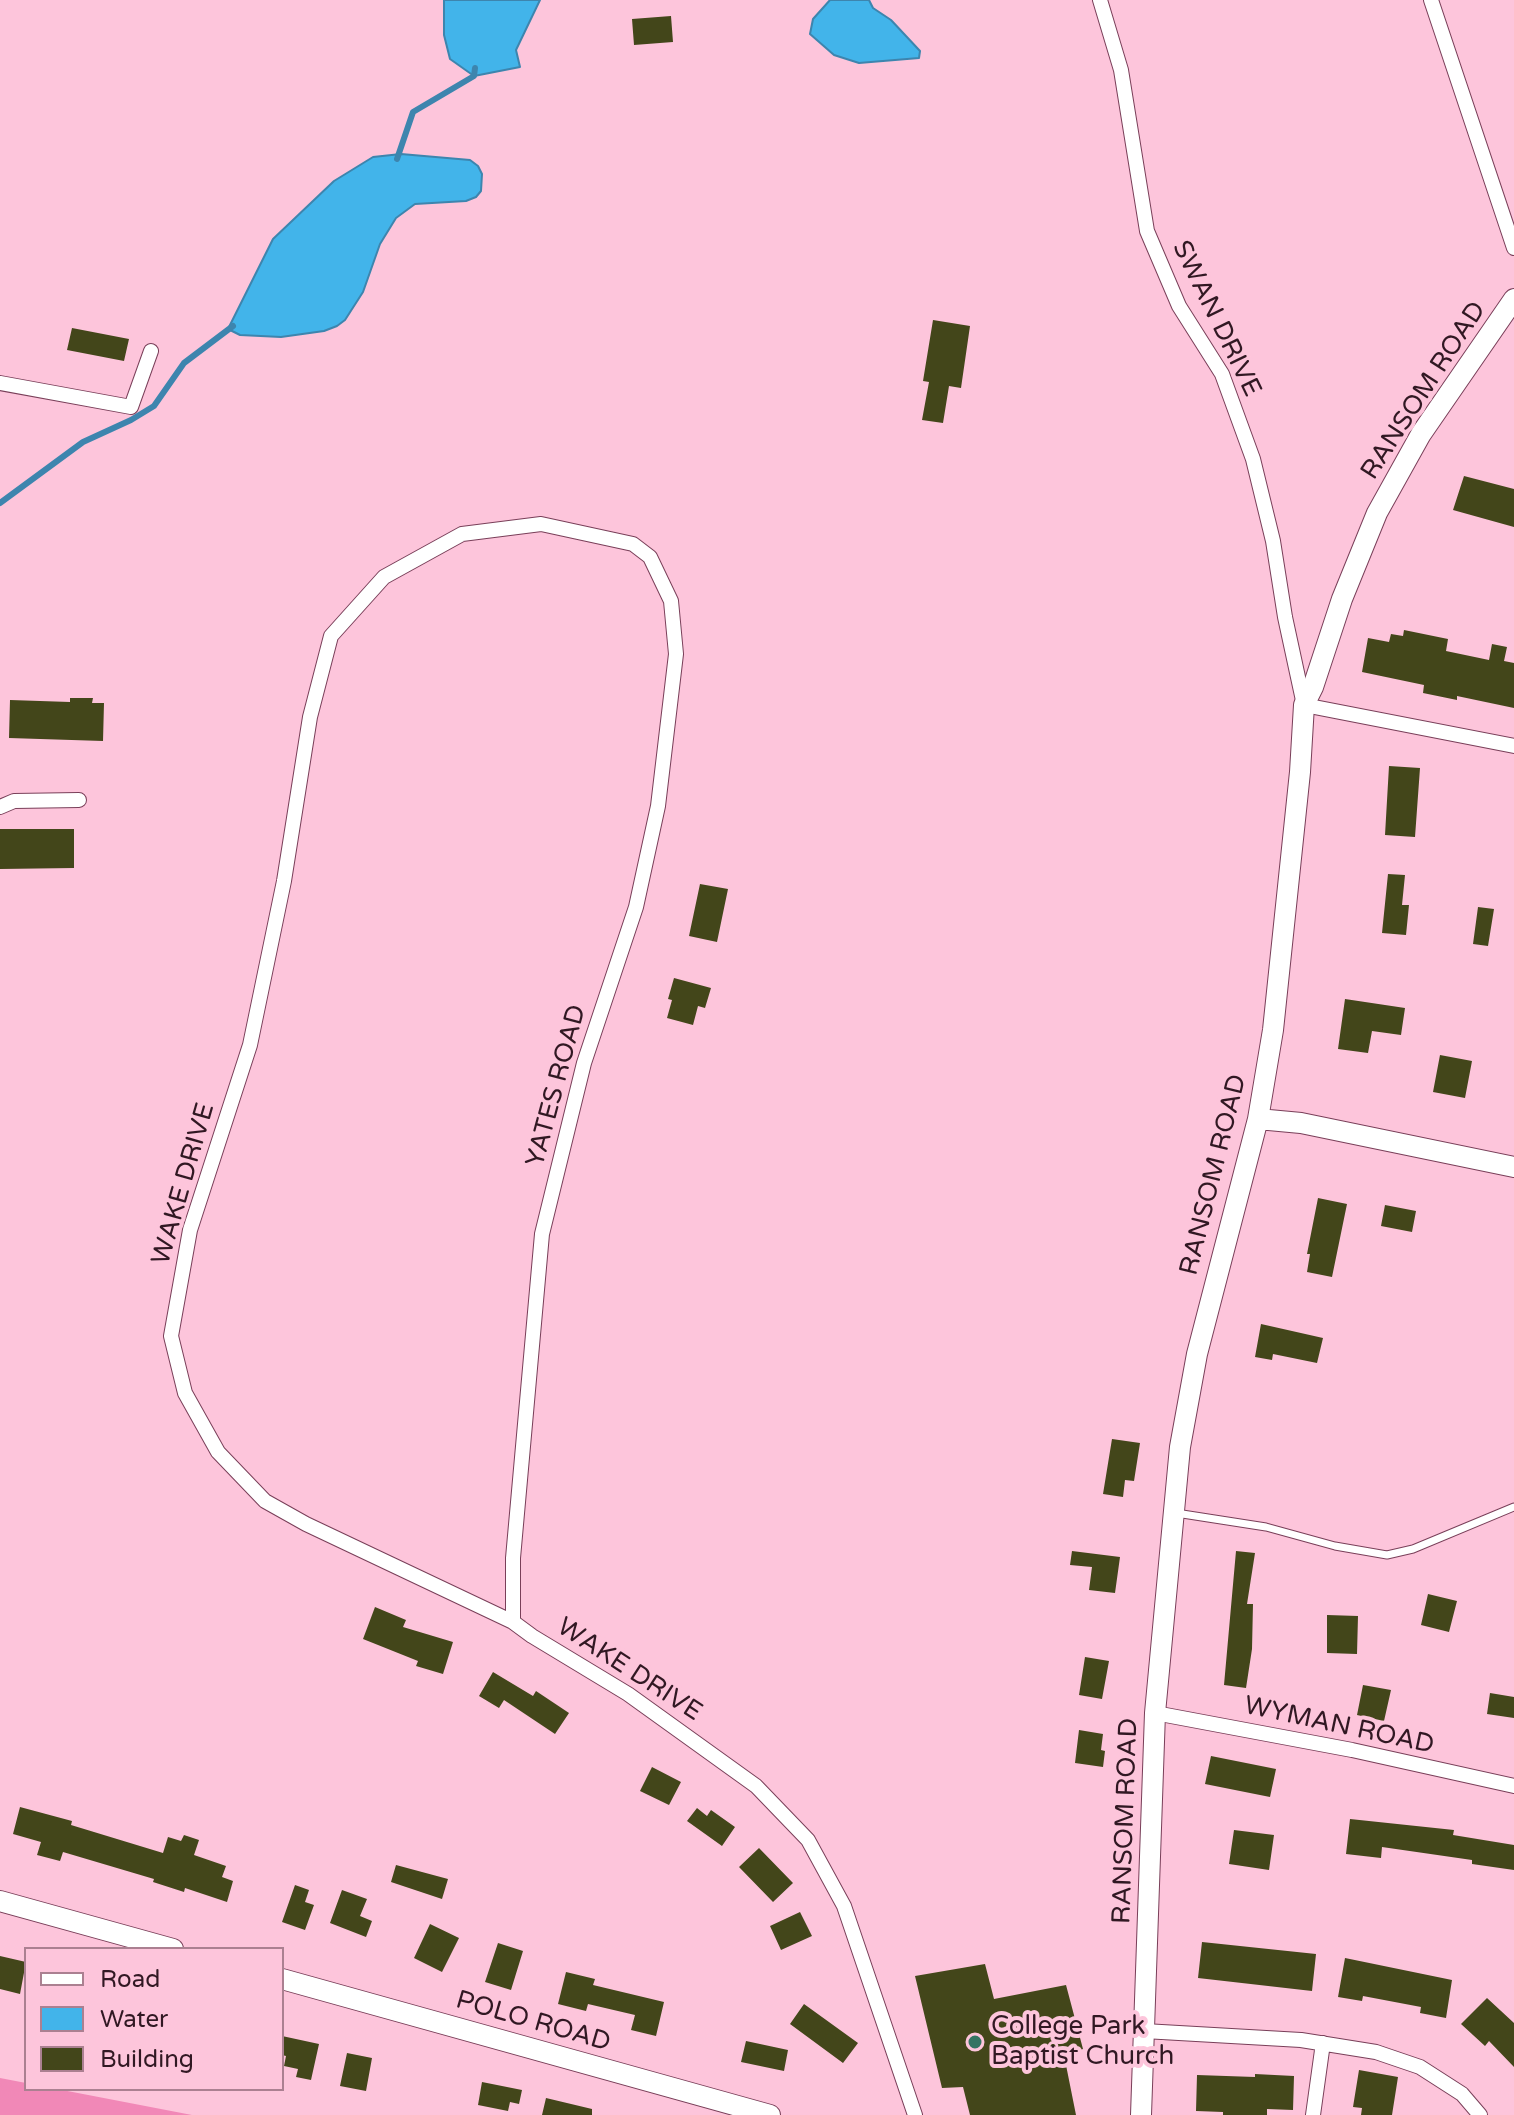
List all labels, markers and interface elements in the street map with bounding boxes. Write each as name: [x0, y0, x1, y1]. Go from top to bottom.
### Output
street label: SWAN DRIVE: [1165, 236, 1267, 402]
street label: RANSOM ROAD: [1355, 296, 1493, 486]
street label: YATES ROAD: [520, 1002, 594, 1170]
street label: RANSOM ROAD: [1174, 1071, 1254, 1279]
street label: WAKE DRIVE: [146, 1100, 222, 1268]
street label: WAKE DRIVE: [551, 1612, 707, 1728]
street label: WYMAN ROAD: [1241, 1691, 1437, 1761]
street label: RANSOM ROAD: [1107, 1718, 1145, 1924]
legend: [24, 1947, 284, 2091]
text: Road: [100, 1965, 160, 1994]
street label: POLO ROAD: [452, 1985, 614, 2059]
text: Water: [100, 2005, 168, 2034]
place label: College Park Baptist Church: [991, 2011, 1174, 2072]
marker: College Park Baptist Church: [966, 2033, 984, 2051]
text: Building: [100, 2045, 194, 2074]

